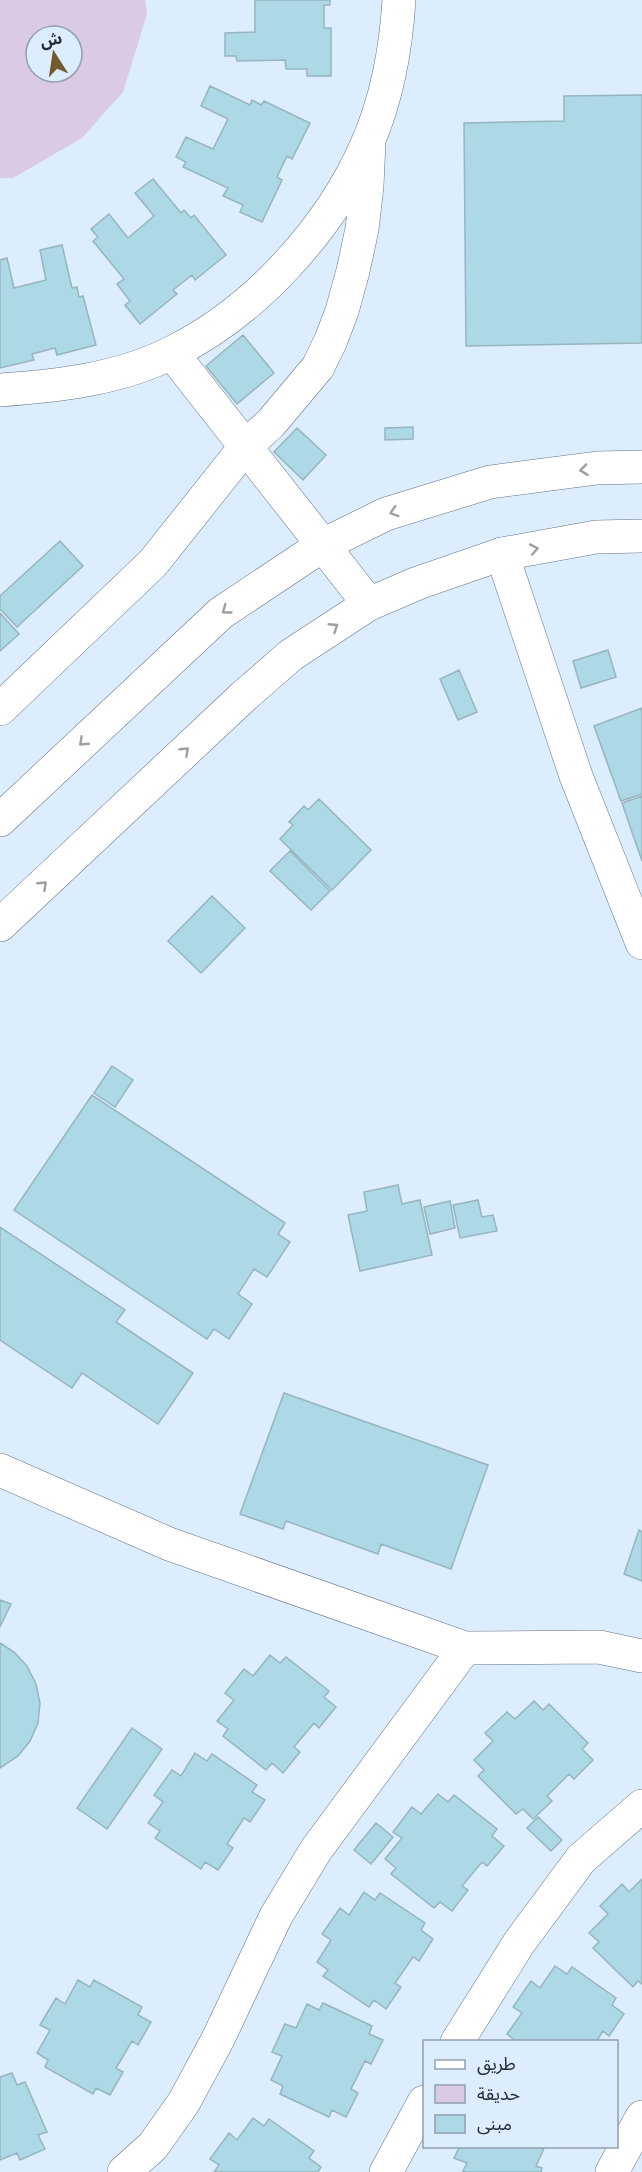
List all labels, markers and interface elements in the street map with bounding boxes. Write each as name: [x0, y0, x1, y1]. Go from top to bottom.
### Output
north arrow: [24, 24, 84, 84]
text: ش: [38, 27, 64, 52]
one-way arrow: [579, 463, 588, 476]
one-way arrow: [389, 505, 400, 517]
one-way arrow: [529, 543, 538, 555]
one-way arrow: [222, 603, 233, 614]
one-way arrow: [328, 622, 338, 634]
one-way arrow: [79, 735, 90, 746]
one-way arrow: [177, 748, 188, 759]
one-way arrow: [36, 881, 46, 892]
legend: [423, 2040, 618, 2148]
text: طريق: [477, 2052, 516, 2075]
text: حديقة: [477, 2082, 520, 2105]
text: مبنى: [477, 2112, 512, 2135]

